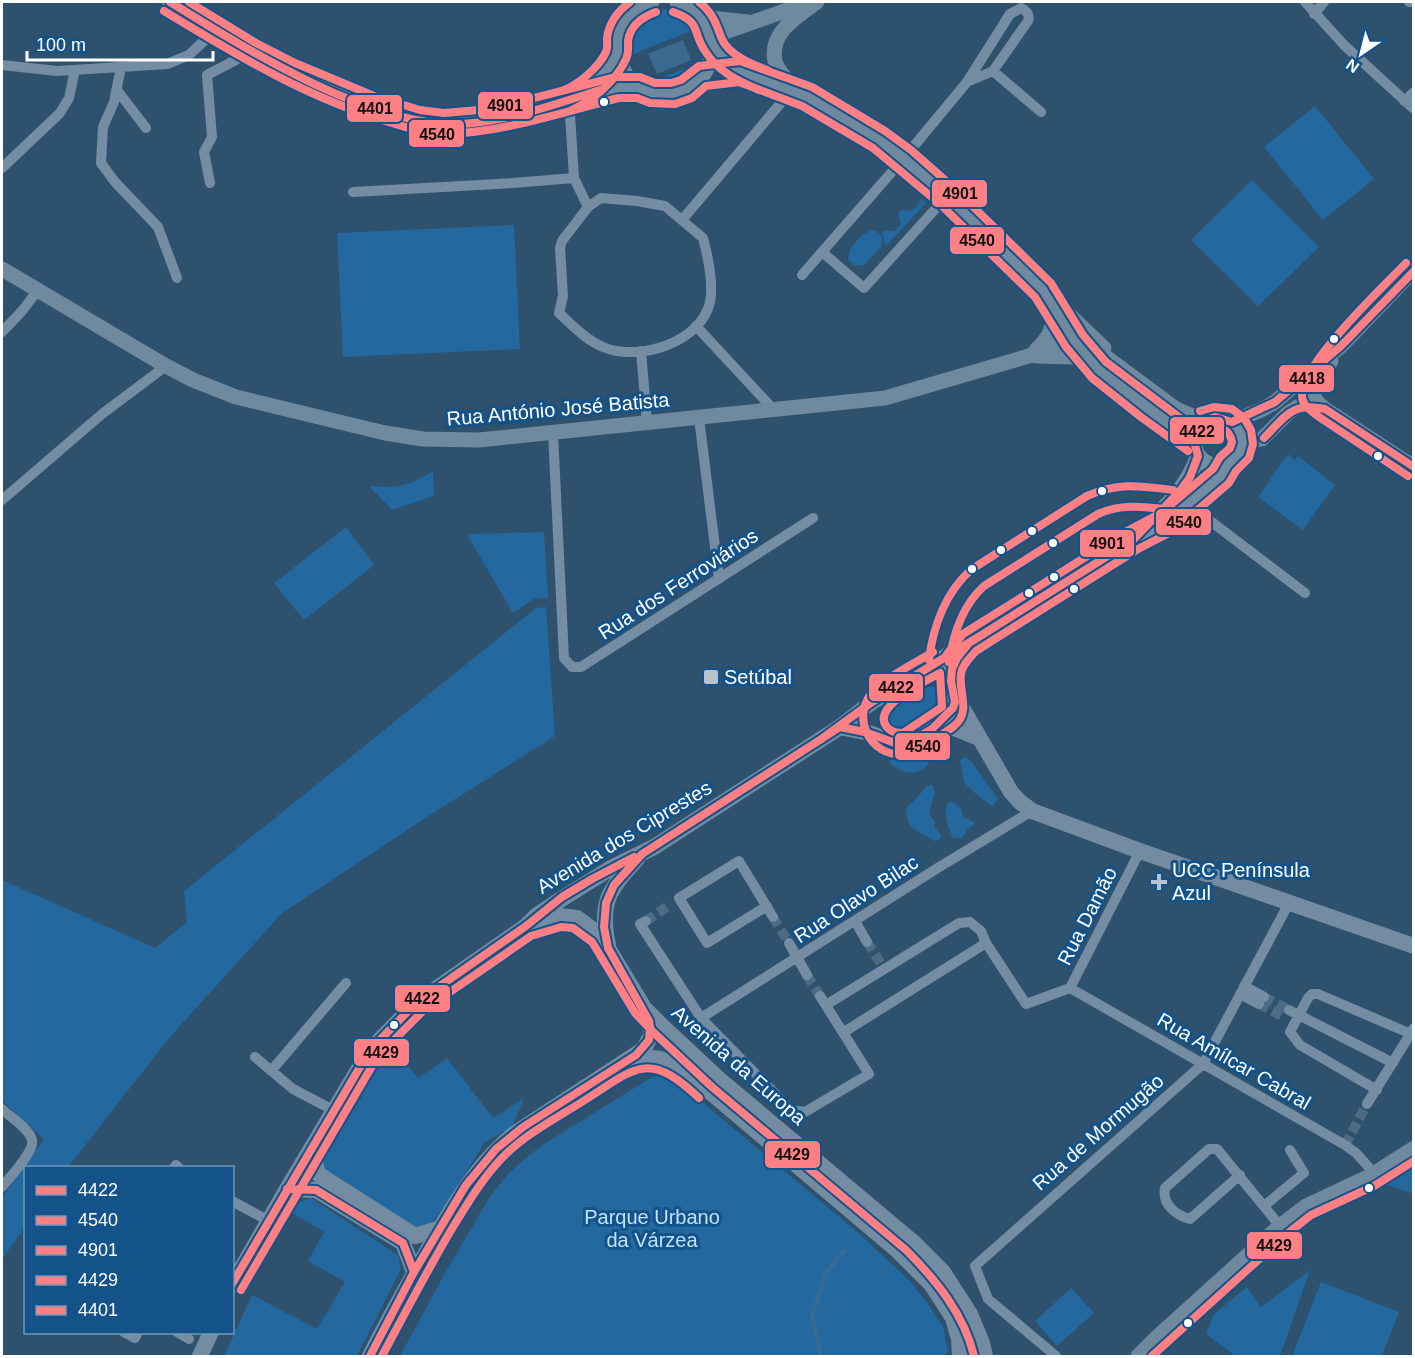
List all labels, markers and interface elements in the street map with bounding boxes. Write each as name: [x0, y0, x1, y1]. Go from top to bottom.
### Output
scale bar: [27, 24, 213, 62]
north arrow: [1331, 24, 1391, 84]
text: 100 m: [36, 35, 86, 55]
text: N: [1343, 56, 1362, 76]
line badge: 4901: [477, 91, 534, 120]
line badge: 4401: [346, 94, 403, 123]
unlabelled marker: [598, 96, 610, 108]
text: 4901: [487, 97, 523, 114]
text: 4401: [357, 100, 393, 117]
line badge: 4540: [408, 119, 465, 148]
text: 4540: [419, 126, 455, 143]
line badge: 4901: [931, 179, 988, 208]
text: 4901: [942, 185, 978, 202]
line badge: 4540: [949, 226, 1005, 255]
text: 4540: [959, 232, 995, 249]
unlabelled marker: [1328, 333, 1340, 345]
line badge: 4418: [1278, 364, 1335, 393]
text: 4418: [1289, 370, 1325, 387]
street label: Rua António José Batista: [446, 388, 671, 430]
line badge: 4422: [1169, 416, 1225, 445]
text: 4422: [1179, 423, 1215, 440]
unlabelled marker: [1372, 450, 1384, 462]
unlabelled marker: [1096, 485, 1108, 497]
line badge: 4540: [1155, 508, 1212, 536]
text: 4540: [1166, 514, 1202, 531]
street label: Rua dos Ferroviários: [594, 524, 762, 644]
unlabelled marker: [1026, 525, 1038, 537]
line badge: 4901: [1079, 529, 1135, 558]
text: 4901: [1089, 535, 1125, 552]
unlabelled marker: [1047, 537, 1059, 549]
unlabelled marker: [995, 544, 1007, 556]
unlabelled marker: [966, 563, 978, 575]
unlabelled marker: [1048, 571, 1060, 583]
unlabelled marker: [1068, 583, 1080, 595]
unlabelled marker: [1023, 587, 1035, 599]
place label: Setúbal: [724, 666, 792, 688]
marker: Setúbal: [702, 668, 720, 686]
line badge: 4422: [868, 673, 924, 702]
text: 4422: [878, 679, 914, 696]
line badge: 4540: [894, 732, 951, 761]
text: 4540: [905, 738, 941, 755]
street label: Avenida dos Ciprestes: [533, 776, 715, 898]
street label: Rua Olavo Bilac: [790, 851, 922, 947]
place label: UCC Península Azul: [1172, 859, 1311, 904]
street label: Rua Damão: [1053, 863, 1121, 969]
marker: UCC Península Azul: [1150, 873, 1168, 891]
line badge: 4422: [394, 984, 451, 1013]
text: 4422: [404, 990, 440, 1007]
street label: Avenida da Europa: [668, 1001, 811, 1130]
street label: Rua Amílcar Cabral: [1153, 1008, 1315, 1114]
unlabelled marker: [388, 1019, 400, 1031]
line badge: 4429: [353, 1038, 410, 1067]
text: 4429: [363, 1044, 399, 1061]
street label: Rua de Mormugão: [1028, 1069, 1168, 1195]
line badge: 4429: [764, 1140, 821, 1169]
text: 4429: [774, 1146, 810, 1163]
legend: [24, 1166, 234, 1334]
text: 4422: [78, 1180, 118, 1200]
unlabelled marker: [1363, 1182, 1375, 1194]
park label: Parque Urbano da Várzea: [584, 1206, 720, 1251]
text: 4540: [78, 1210, 118, 1230]
line badge: 4429: [1246, 1231, 1303, 1260]
text: 4429: [1256, 1237, 1292, 1254]
text: 4901: [78, 1240, 118, 1260]
text: 4429: [78, 1270, 118, 1290]
text: 4401: [78, 1300, 118, 1320]
unlabelled marker: [1182, 1317, 1194, 1329]

